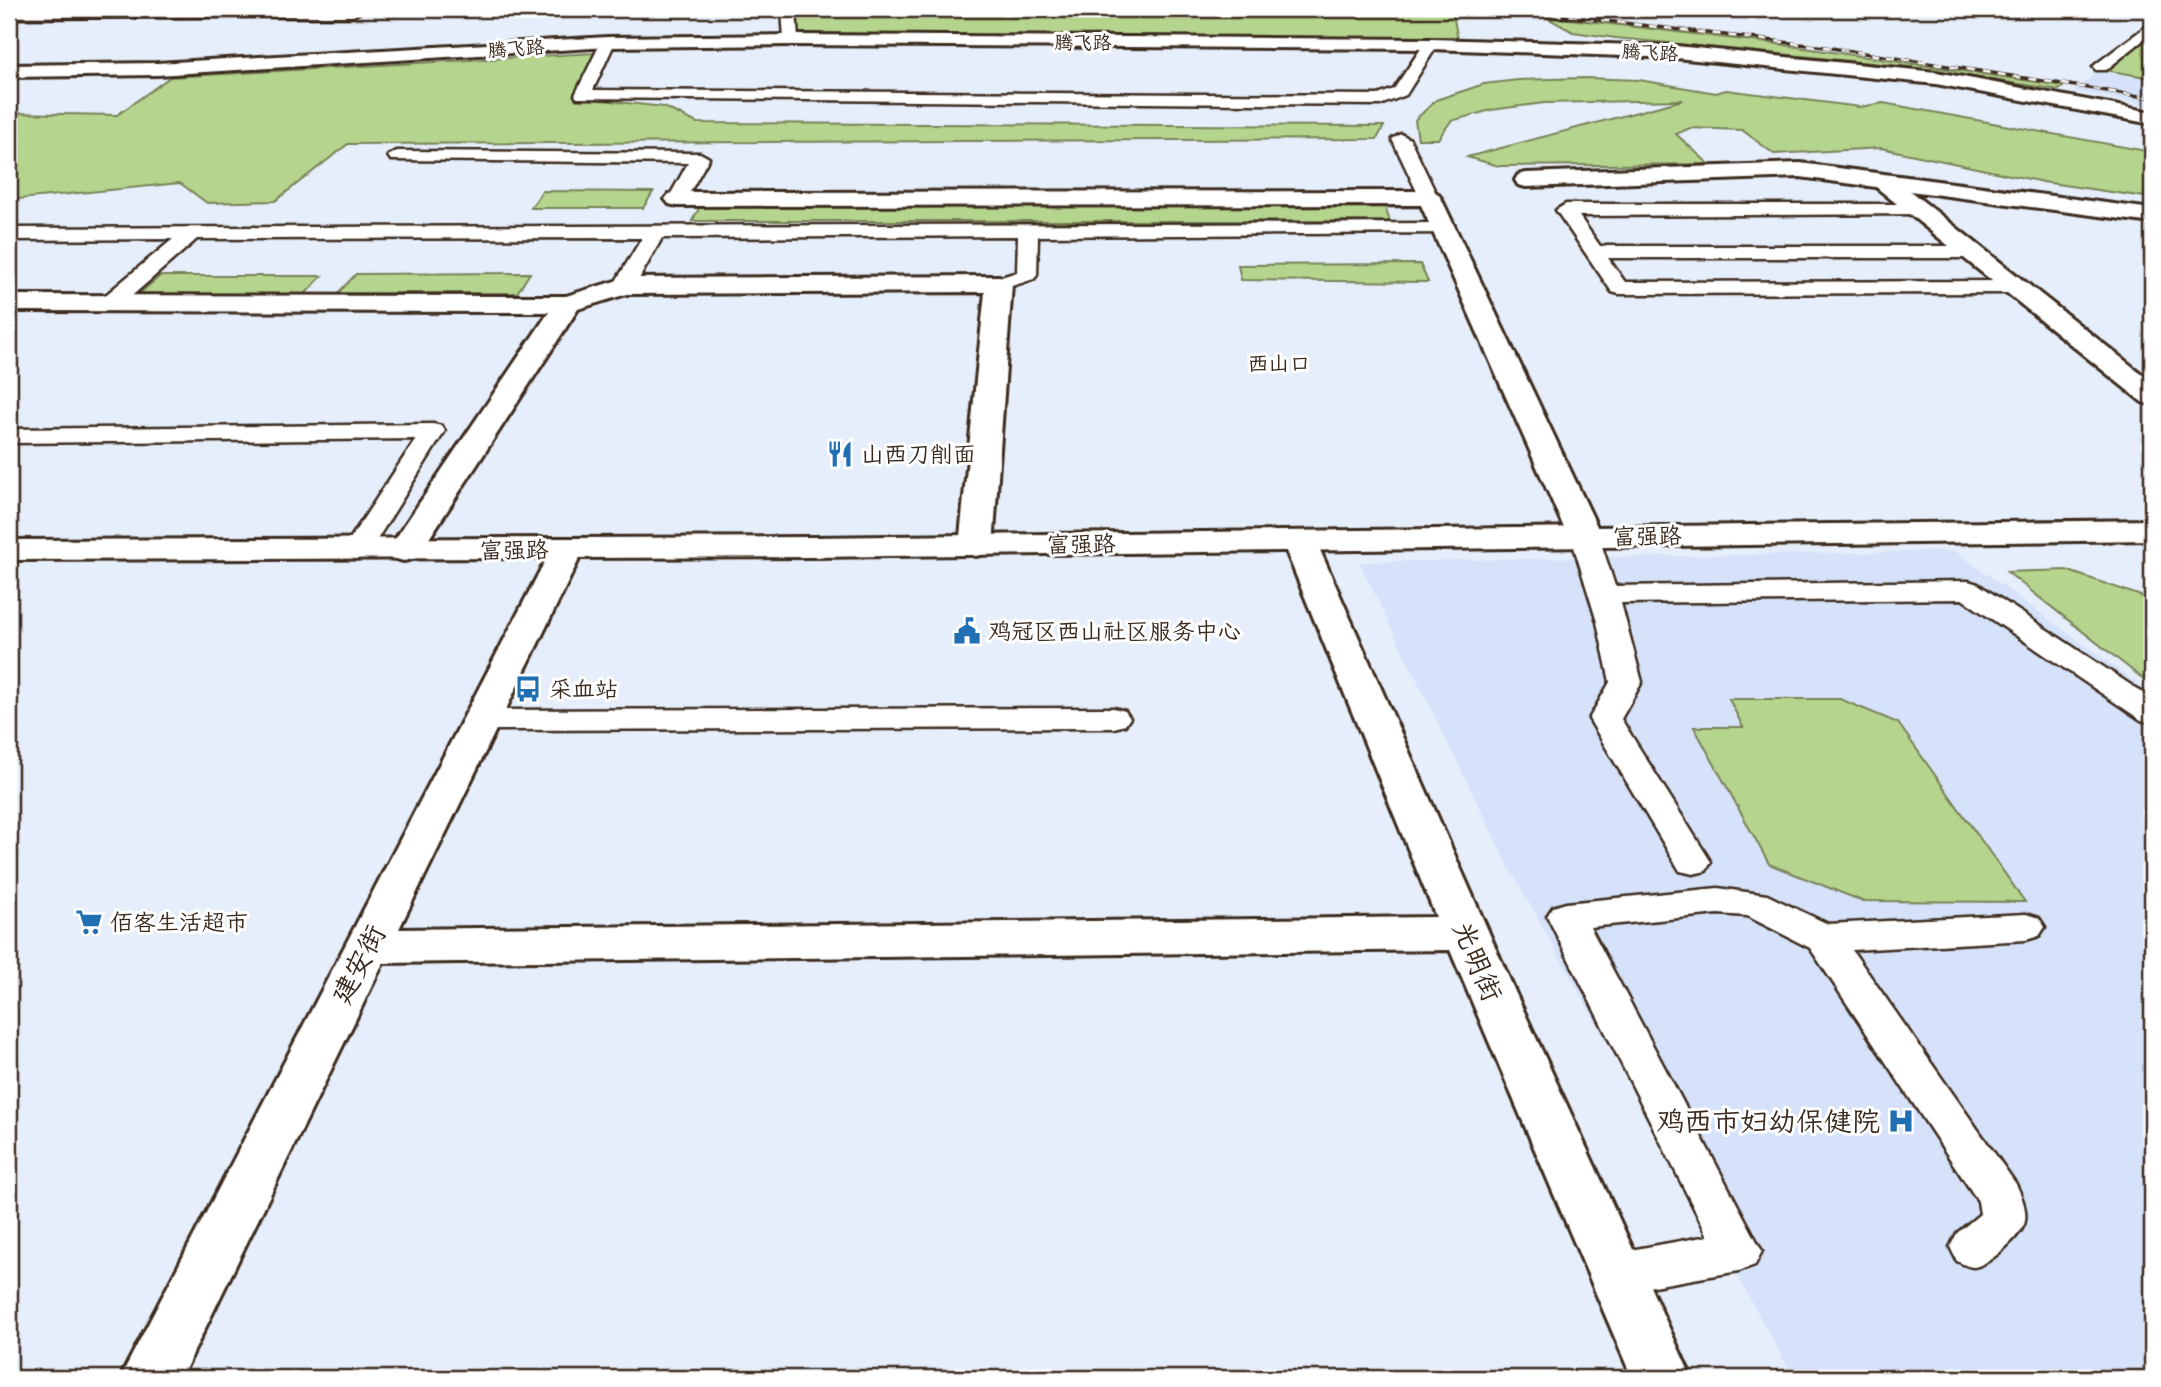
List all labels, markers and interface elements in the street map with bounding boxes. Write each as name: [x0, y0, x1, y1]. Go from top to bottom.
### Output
street label: 腾飞路: [1054, 30, 1112, 54]
street label: 腾飞路: [487, 34, 545, 62]
street label: 腾飞路: [1621, 39, 1679, 65]
district label: 西山口: [1248, 350, 1311, 377]
restaurant icon: 山西刀削面: [825, 439, 855, 469]
place label: 山西刀削面: [861, 439, 976, 468]
street label: 富强路: [1612, 520, 1682, 551]
street label: 富强路: [1046, 528, 1116, 559]
street label: 富强路: [479, 534, 549, 565]
public building icon: 鸡冠区西山社区服务中心: [952, 616, 982, 646]
place label: 鸡冠区西山社区服务中心: [988, 616, 1241, 645]
bus stop icon: 采血站: [513, 674, 543, 704]
place label: 采血站: [549, 674, 618, 703]
supermarket icon: 佰客生活超市: [74, 907, 104, 937]
place label: 佰客生活超市: [110, 907, 248, 936]
street label: 光明街: [1445, 915, 1511, 1007]
street label: 建安街: [323, 918, 393, 1010]
place label: 鸡西市妇幼保健院: [1656, 1103, 1880, 1139]
hospital icon: 鸡西市妇幼保健院: [1886, 1106, 1916, 1136]

